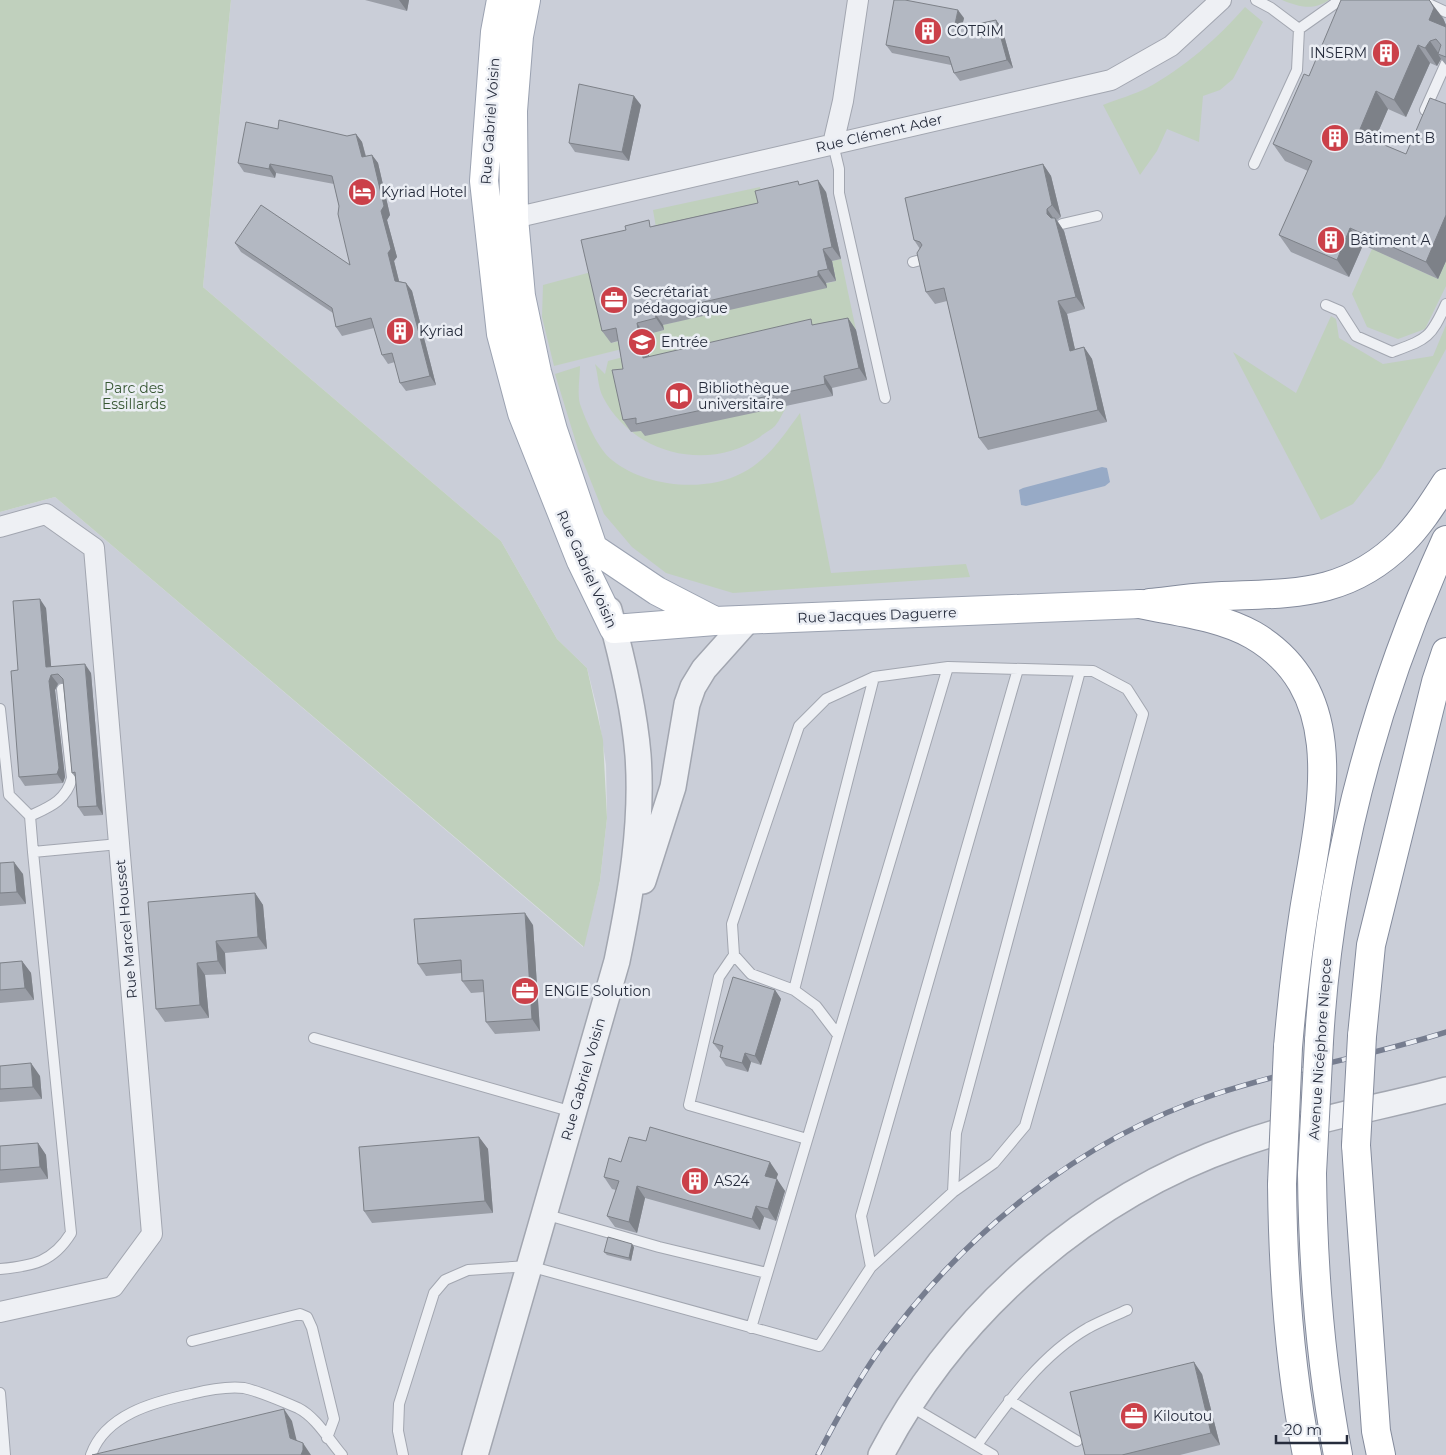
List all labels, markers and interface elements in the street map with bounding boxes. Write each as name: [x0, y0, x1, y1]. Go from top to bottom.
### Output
building icon: COTRIM: [913, 16, 943, 46]
place label: COTRIM: [947, 22, 1004, 40]
building icon: INSERM: [1371, 38, 1401, 68]
place label: INSERM: [1310, 44, 1367, 62]
street label: Rue Gabriel Voisin: [477, 57, 503, 185]
street label: Rue Clément Ader: [814, 110, 944, 156]
building icon: Bâtiment B: [1320, 123, 1350, 153]
place label: Bâtiment B: [1354, 129, 1435, 147]
hotel icon: Kyriad Hotel: [347, 177, 377, 207]
place label: Kyriad Hotel: [381, 183, 467, 201]
building icon: Bâtiment A: [1316, 225, 1346, 255]
place label: Bâtiment A: [1350, 231, 1431, 249]
place label: Secrétariat pédagogique: [633, 283, 728, 317]
office icon: Secrétariat pédagogique: [599, 285, 629, 315]
building icon: Kyriad: [385, 316, 415, 346]
place label: Kyriad: [419, 322, 464, 340]
school or university icon: Entrée: [627, 327, 657, 357]
place label: Entrée: [661, 333, 708, 351]
park label: Parc des Essillards: [102, 379, 166, 413]
place label: Bibliothèque universitaire: [698, 379, 789, 413]
library icon: Bibliothèque universitaire: [664, 381, 694, 411]
street label: Rue Gabriel Voisin: [553, 507, 621, 631]
street label: Rue Jacques Daguerre: [797, 603, 957, 627]
street label: Rue Marcel Housset: [111, 858, 141, 999]
street label: Avenue Nicéphore Niepce: [1305, 957, 1335, 1141]
office icon: ENGIE Solution: [510, 976, 540, 1006]
place label: ENGIE Solution: [544, 982, 651, 1000]
street label: Rue Gabriel Voisin: [557, 1015, 609, 1143]
building icon: AS24: [680, 1166, 710, 1196]
place label: AS24: [714, 1172, 750, 1190]
office icon: Kiloutou: [1119, 1401, 1149, 1431]
place label: Kiloutou: [1153, 1407, 1212, 1425]
scale bar: [1276, 1412, 1347, 1444]
text: 20 m: [1284, 1420, 1322, 1439]

